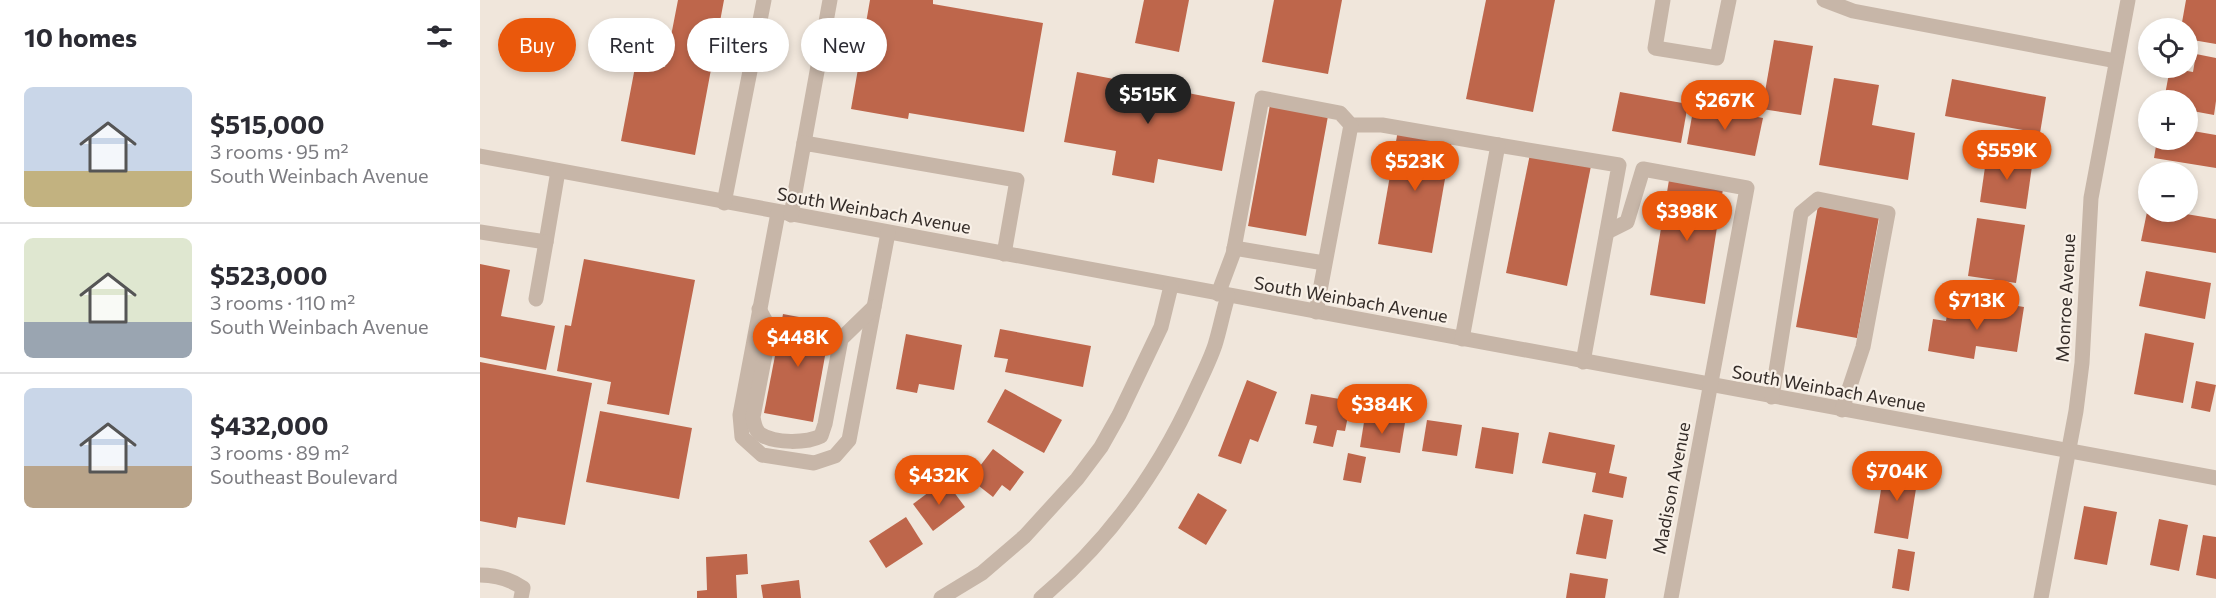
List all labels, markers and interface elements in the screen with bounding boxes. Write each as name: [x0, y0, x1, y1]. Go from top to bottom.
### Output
chip: Buy: [498, 18, 576, 72]
chip: Rent: [588, 18, 675, 72]
chip: Filters: [687, 18, 789, 72]
chip: New: [801, 18, 887, 72]
map controls: [2138, 18, 2198, 222]
button: locate: [2138, 18, 2198, 78]
icon: filters: [423, 20, 456, 53]
text: 10 homes: [24, 21, 137, 52]
pin: $515K: [1106, 74, 1190, 125]
pin: $267K: [1683, 80, 1767, 131]
text: $515K: [1119, 81, 1177, 105]
text: $267K: [1695, 87, 1755, 111]
button: +: [2138, 90, 2198, 150]
text: $515,000: [210, 108, 325, 139]
icon: home: [72, 111, 144, 183]
pin: $559K: [1965, 130, 2049, 181]
text: $559K: [1976, 137, 2038, 161]
text: 3 rooms · 95 m²: [210, 139, 349, 163]
pin: $523K: [1373, 141, 1457, 192]
text: $523K: [1385, 148, 1445, 172]
button: −: [2138, 162, 2198, 222]
text: South Weinbach Avenue: [210, 163, 429, 187]
street label: South Weinbach Avenue: [775, 182, 973, 238]
pin: $398K: [1645, 191, 1729, 242]
text: $398K: [1656, 198, 1718, 222]
street label: Monroe Avenue: [2051, 233, 2079, 363]
text: $523,000: [210, 259, 328, 290]
icon: home: [72, 262, 144, 334]
street label: South Weinbach Avenue: [1252, 271, 1450, 327]
pin: $713K: [1935, 280, 2019, 331]
text: $713K: [1948, 287, 2006, 311]
text: 3 rooms · 110 m²: [210, 290, 355, 314]
text: South Weinbach Avenue: [210, 314, 429, 338]
pin: $448K: [756, 317, 840, 368]
text: $448K: [767, 324, 829, 348]
street label: South Weinbach Avenue: [1730, 360, 1928, 416]
pin: $384K: [1340, 384, 1424, 435]
text: $384K: [1351, 391, 1413, 415]
text: $432,000: [210, 409, 329, 440]
icon: home: [72, 412, 144, 484]
street label: Madison Avenue: [1647, 420, 1695, 556]
text: 3 rooms · 89 m²: [210, 440, 349, 464]
pin: $704K: [1855, 451, 1939, 502]
pin: $432K: [897, 455, 981, 506]
text: $704K: [1866, 458, 1928, 482]
text: $432K: [909, 462, 969, 486]
text: Southeast Boulevard: [210, 464, 398, 488]

